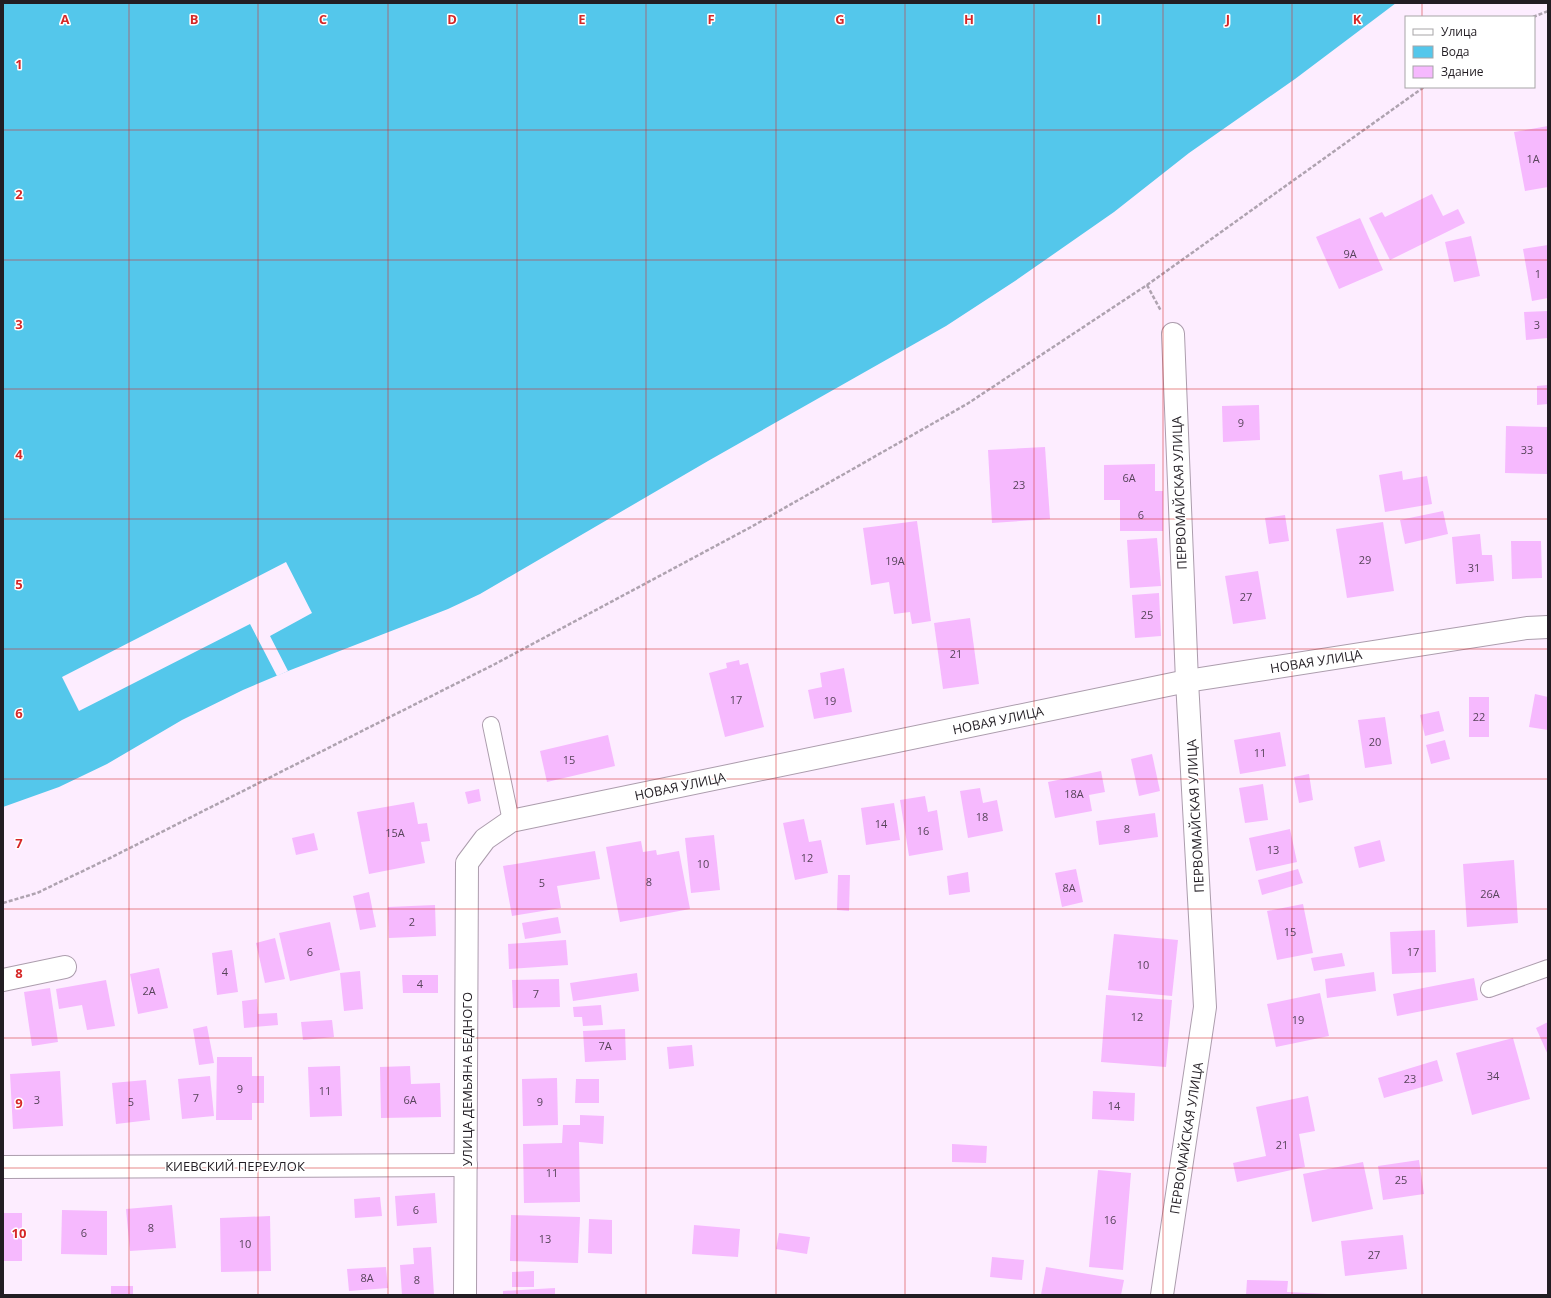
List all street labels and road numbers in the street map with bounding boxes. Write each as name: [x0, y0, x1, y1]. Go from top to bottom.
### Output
street label: ПЕРВОМАЙСКАЯ УЛИЦА: [1167, 415, 1191, 570]
street label: НОВАЯ УЛИЦА: [1269, 645, 1364, 677]
street label: НОВАЯ УЛИЦА: [951, 701, 1046, 738]
street label: ПЕРВОМАЙСКАЯ УЛИЦА: [1182, 738, 1208, 893]
street label: НОВАЯ УЛИЦА: [633, 767, 728, 804]
street label: УЛИЦА ДЕМЬЯНА БЕДНОГО: [458, 992, 476, 1166]
street label: ПЕРВОМАЙСКАЯ УЛИЦА: [1165, 1060, 1207, 1215]
street label: КИЕВСКИЙ ПЕРЕУЛОК: [165, 1157, 305, 1175]

